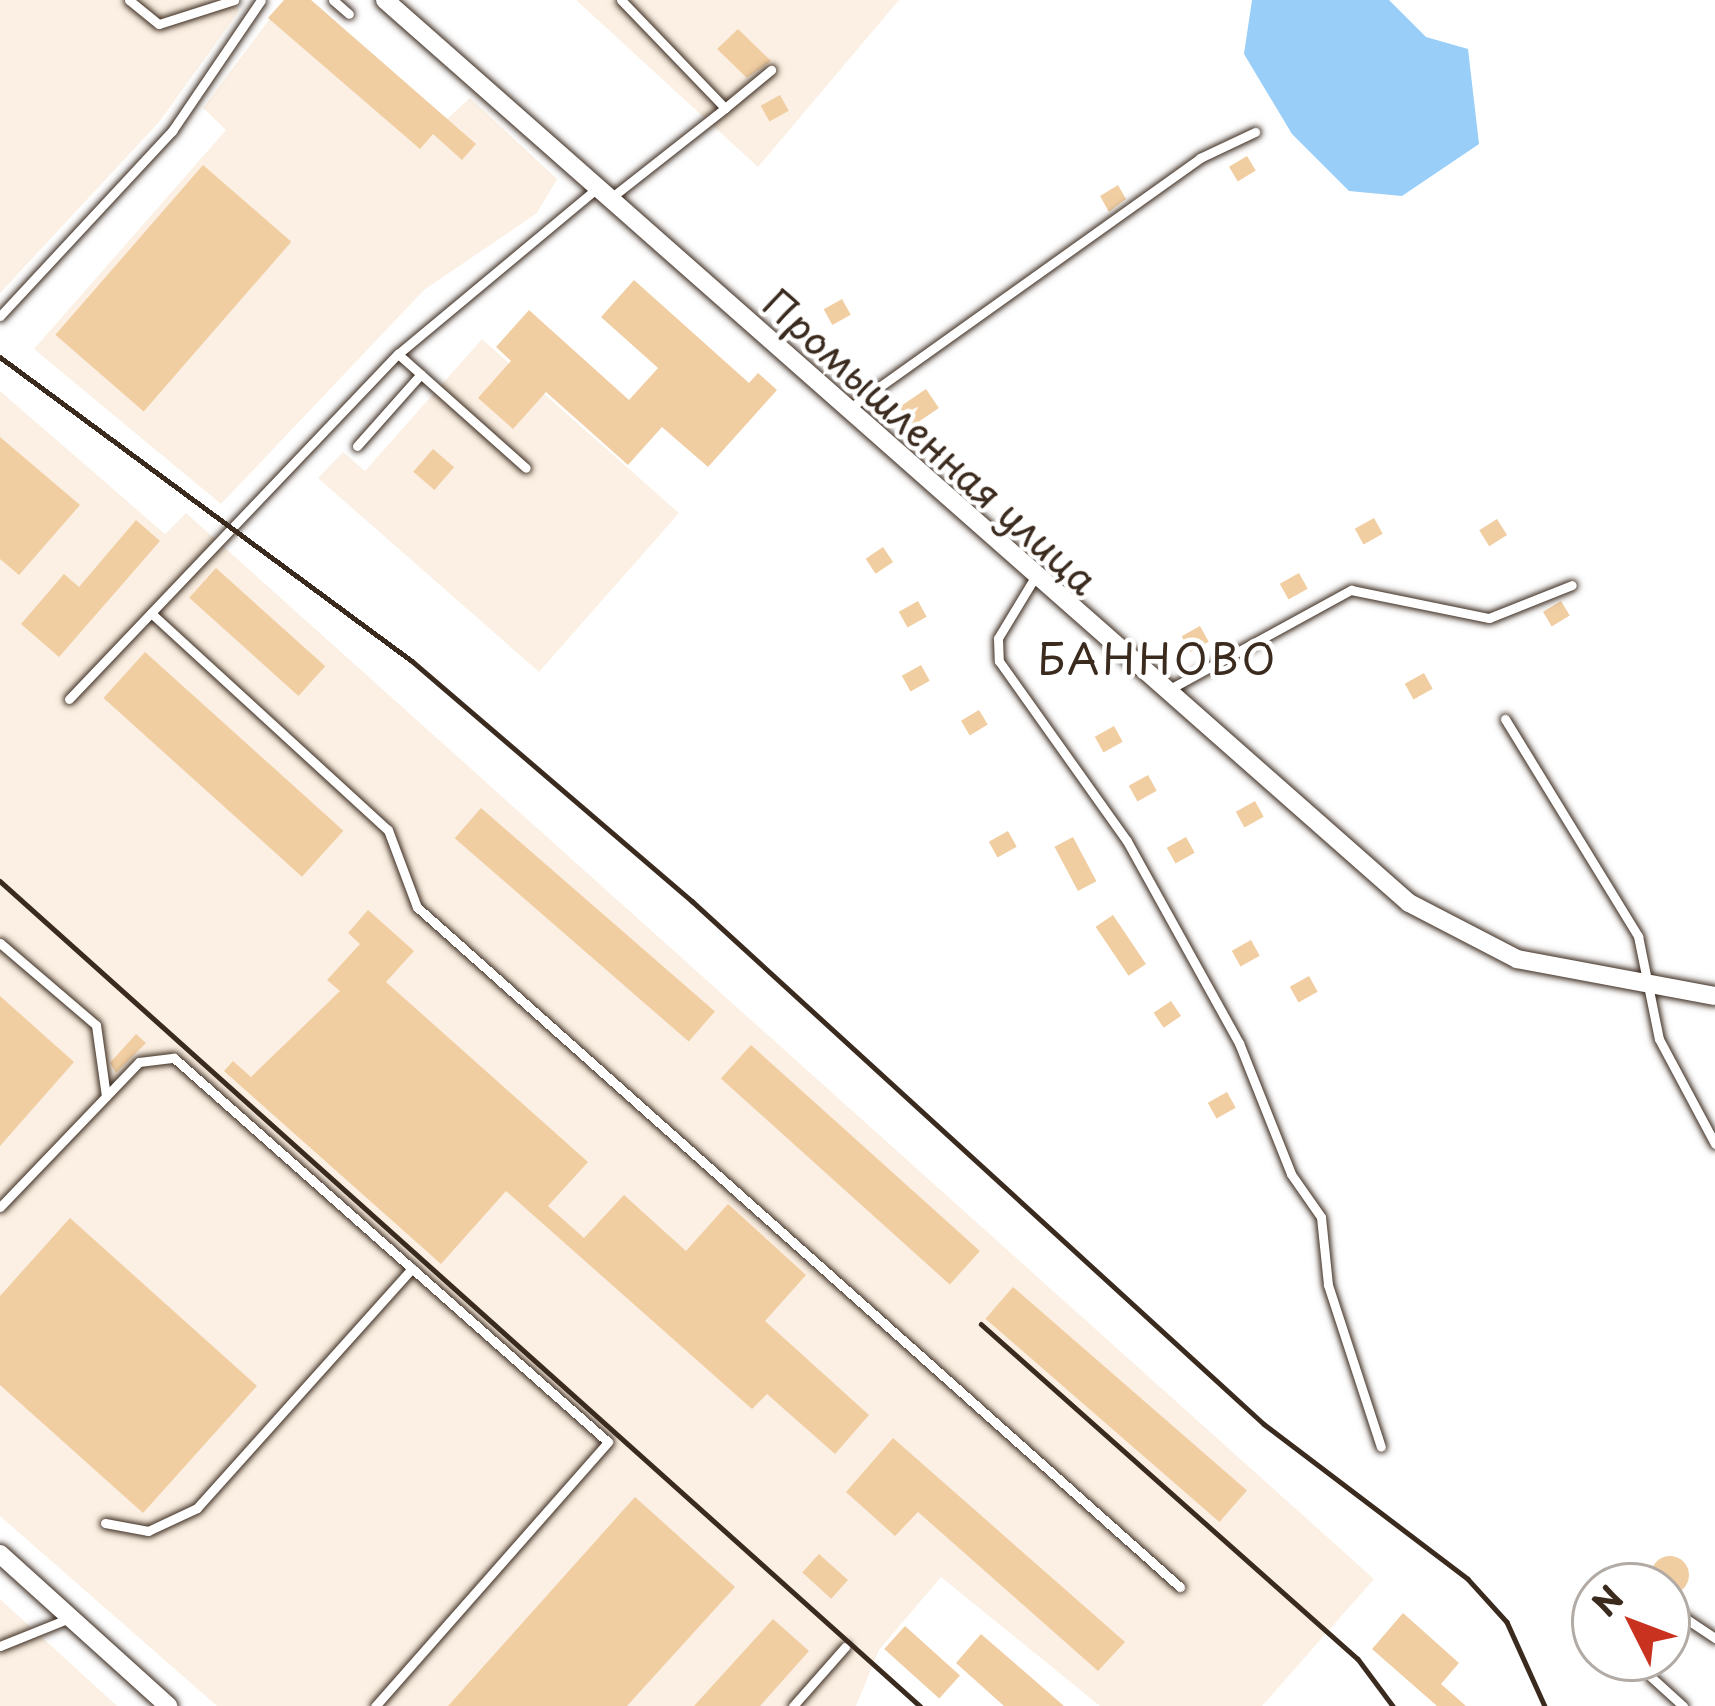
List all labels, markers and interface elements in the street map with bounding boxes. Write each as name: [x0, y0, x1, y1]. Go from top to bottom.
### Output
street label: Промышленная улица: [754, 278, 1108, 604]
district label: БАННОВО: [1037, 633, 1279, 683]
north arrow: [1571, 1562, 1691, 1682]
text: N: [1579, 1573, 1634, 1626]

